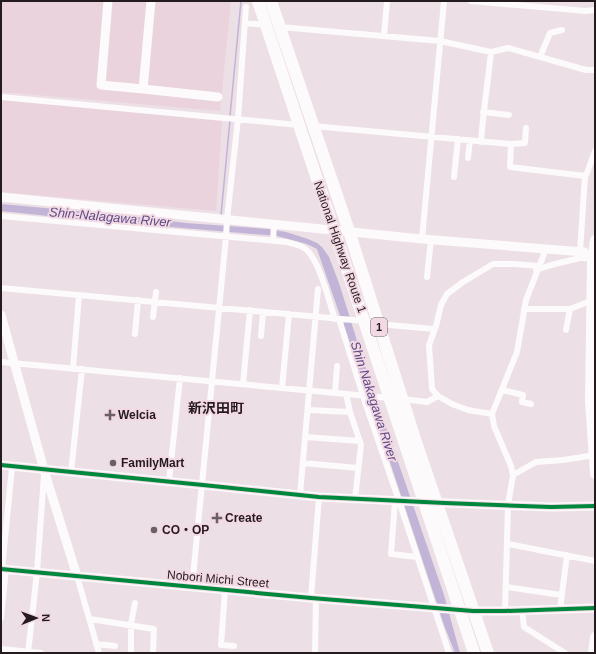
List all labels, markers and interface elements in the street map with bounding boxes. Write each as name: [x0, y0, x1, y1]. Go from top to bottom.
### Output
street label: National Highway Route 1: [311, 179, 369, 315]
water label: Shin-Nalagawa River: [49, 204, 172, 230]
road number: 1: [371, 318, 387, 336]
water label: Shin Nakagawa River: [348, 339, 401, 463]
district label: 新沢田町: [188, 400, 244, 416]
place label: Welcia: [118, 408, 156, 422]
marker: Welcia: [105, 410, 115, 420]
place label: FamilyMart: [121, 456, 184, 470]
marker: FamilyMart: [108, 458, 118, 468]
place label: Create: [225, 511, 263, 525]
marker: Create: [212, 513, 222, 523]
place label: CO・OP: [162, 523, 209, 537]
marker: CO・OP: [149, 525, 159, 535]
street label: Nobori Michi Street: [167, 568, 270, 590]
north arrow: [16, 598, 56, 638]
text: N: [40, 614, 52, 622]

